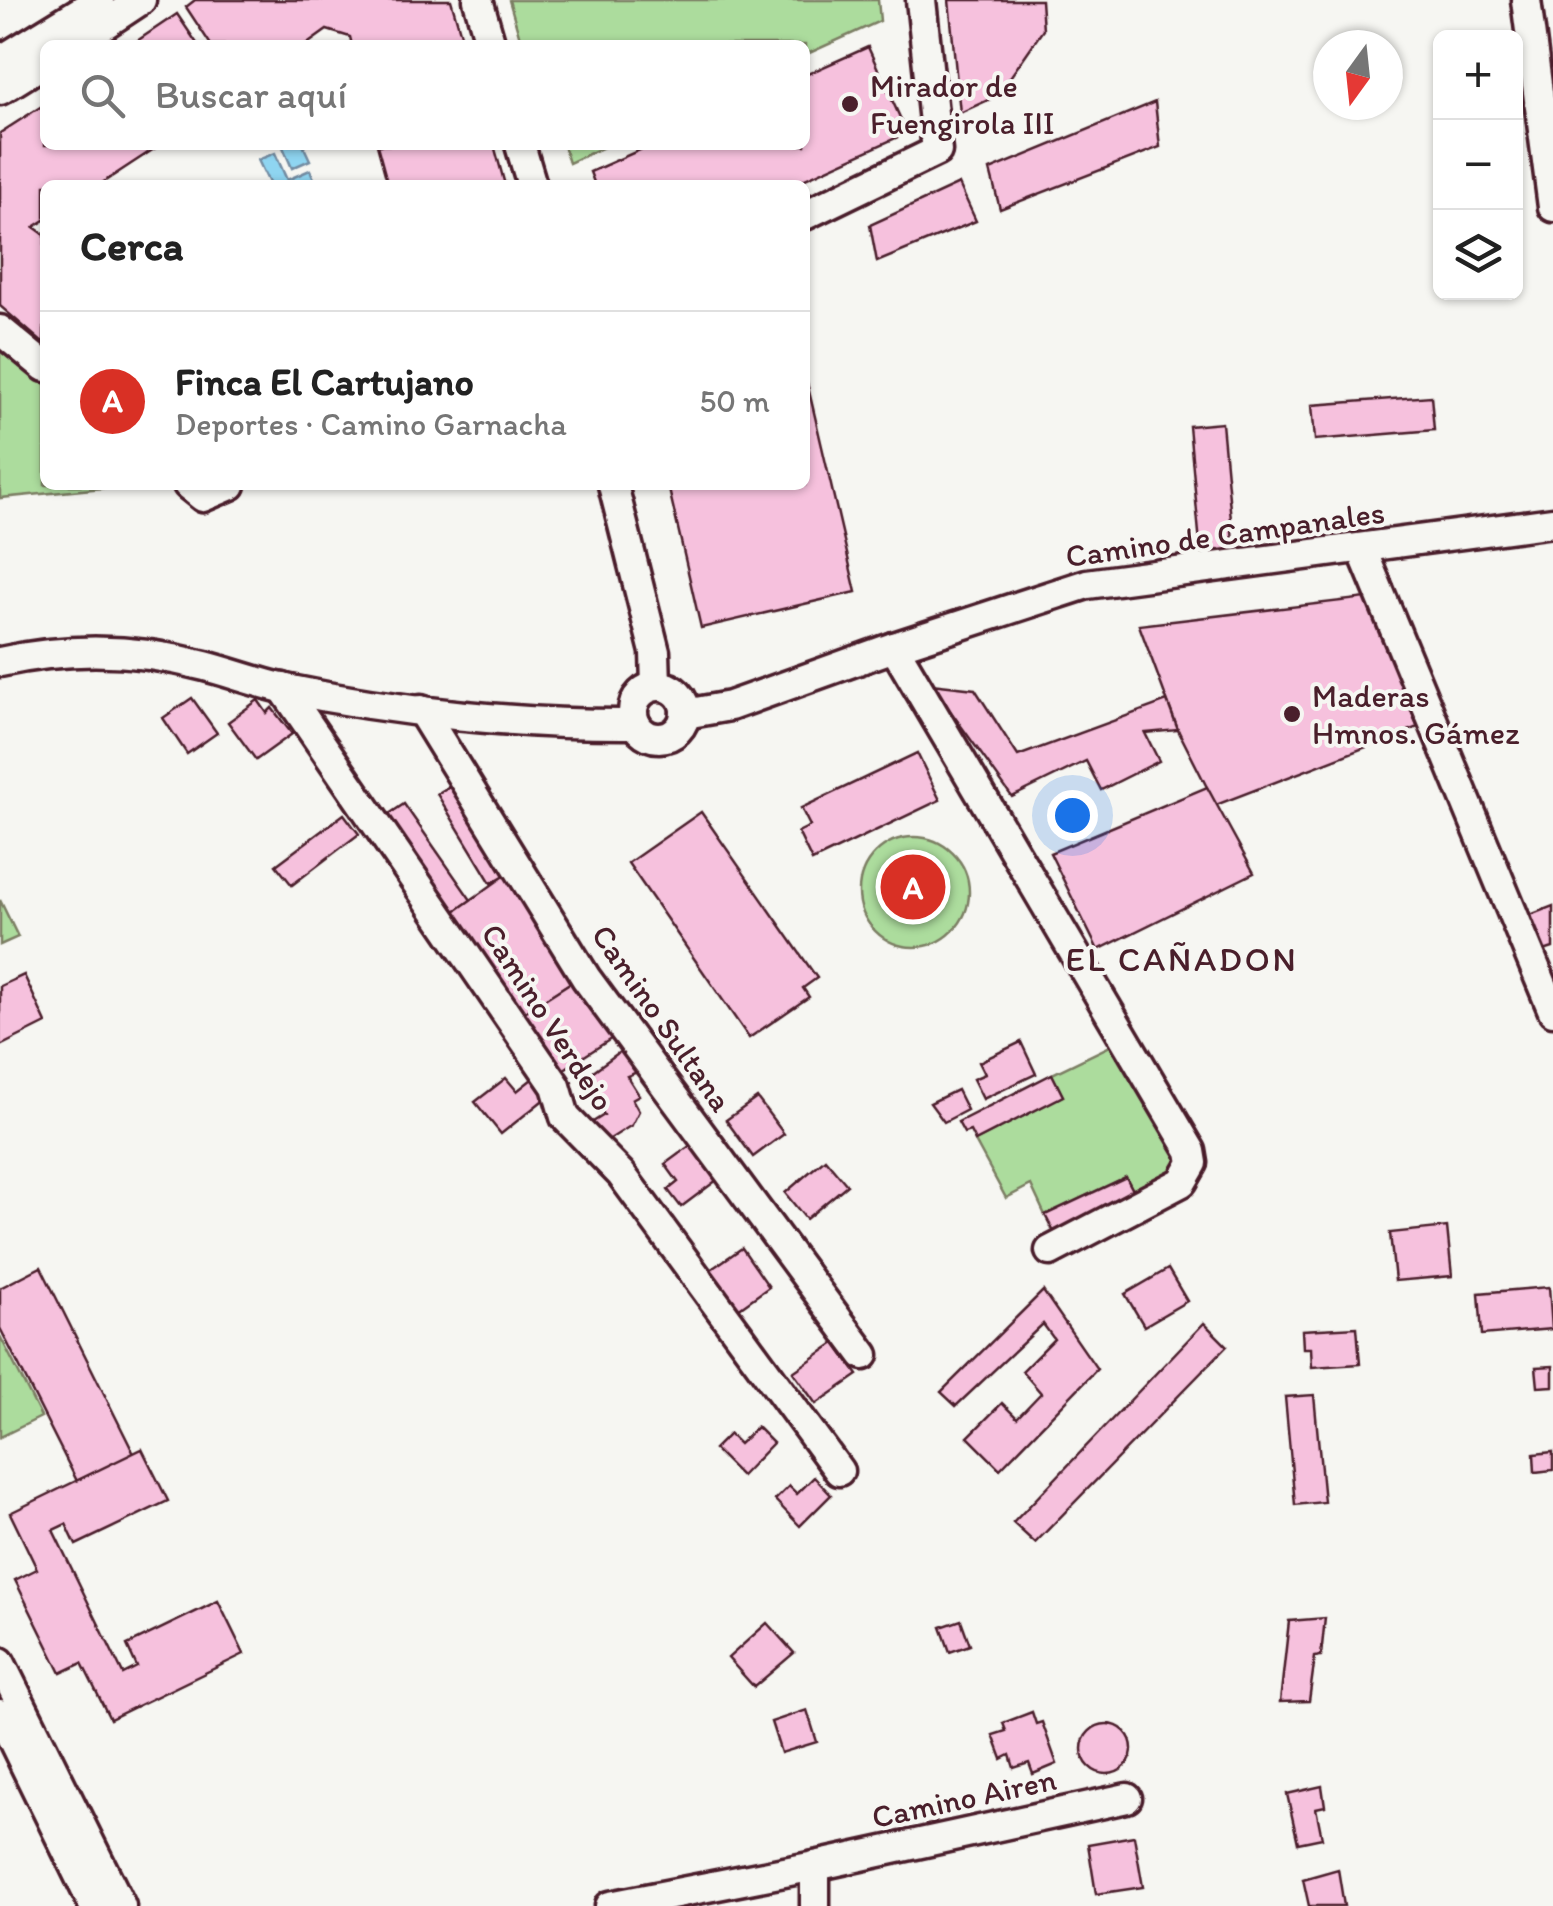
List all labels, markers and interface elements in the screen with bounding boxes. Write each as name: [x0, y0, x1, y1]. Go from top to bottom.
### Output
north arrow: [1313, 30, 1403, 120]
map controls: [1433, 30, 1523, 300]
button: +: [1433, 30, 1523, 120]
search box: [40, 40, 810, 150]
place label: Mirador de Fuengirola III: [870, 67, 1055, 142]
icon: search: [75, 68, 130, 123]
text: Buscar aquí: [155, 72, 347, 118]
marker: Mirador de Fuengirola III: [839, 93, 861, 115]
button: −: [1433, 120, 1523, 210]
button: layers: [1433, 210, 1523, 300]
text: Cerca: [80, 220, 184, 271]
text: Finca El Cartujano: [175, 359, 474, 405]
text: A: [102, 382, 123, 420]
text: 50 m: [699, 382, 770, 420]
text: Deportes · Camino Garnacha: [175, 405, 567, 443]
street label: Camino de Campanales: [1063, 493, 1387, 575]
place label: Maderas Hmnos. Gámez: [1312, 677, 1520, 752]
marker: Maderas Hmnos. Gámez: [1281, 703, 1303, 725]
your location: [1047, 790, 1098, 841]
pin: A: [880, 850, 946, 924]
street label: Camino Verdejo: [473, 916, 623, 1118]
street label: Camino Sultana: [584, 917, 741, 1119]
district label: EL CAÑADON: [1066, 938, 1298, 980]
street label: Camino Airen: [868, 1760, 1060, 1836]

